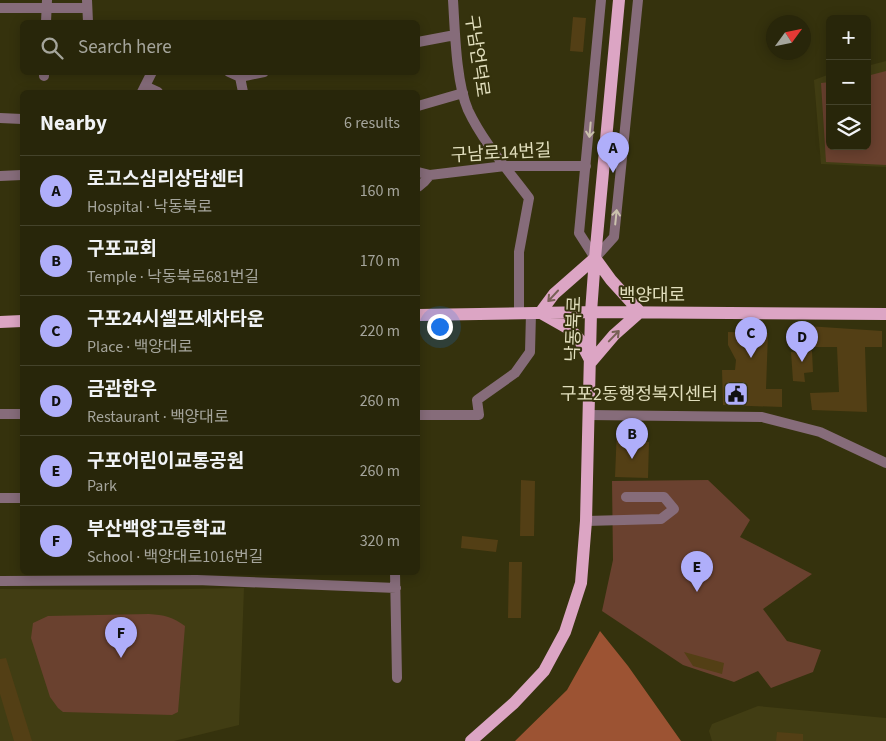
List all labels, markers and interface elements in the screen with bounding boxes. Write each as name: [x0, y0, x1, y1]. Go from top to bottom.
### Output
street label: 구남언덕로: [459, 13, 495, 99]
north arrow: [766, 15, 811, 60]
map controls: [826, 15, 871, 150]
button: +: [826, 15, 871, 60]
search box: [20, 20, 420, 75]
icon: search: [38, 34, 66, 62]
text: Search here: [78, 34, 172, 61]
button: −: [826, 60, 871, 105]
button: layers: [826, 105, 871, 150]
text: Nearby: [40, 108, 107, 138]
text: 6 results: [344, 112, 400, 134]
one-way arrow: [585, 121, 594, 137]
pin: A: [597, 132, 629, 173]
street label: 구남로14번길: [450, 138, 552, 168]
text: 로고스심리상담센터: [87, 166, 244, 193]
text: A: [51, 180, 61, 202]
text: 160 m: [360, 180, 400, 202]
text: Hospital · 낙동북로: [87, 196, 212, 218]
one-way arrow: [611, 209, 621, 225]
text: 구포교회: [87, 236, 157, 263]
text: B: [51, 250, 61, 272]
text: 170 m: [360, 250, 400, 272]
text: Temple · 낙동북로681번길: [87, 266, 259, 288]
street label: 백양대로: [619, 283, 685, 308]
one-way arrow: [547, 290, 559, 302]
street label: 낙동북로: [560, 295, 588, 363]
text: 구포24시셀프세차타운: [87, 306, 264, 333]
your location: [427, 314, 453, 340]
pin: C: [735, 317, 767, 358]
text: C: [51, 320, 61, 342]
text: 220 m: [360, 320, 400, 342]
pin: D: [786, 321, 818, 362]
one-way arrow: [608, 329, 620, 342]
text: Place · 백양대로: [87, 336, 192, 358]
text: 금관한우: [87, 376, 157, 403]
public building icon: 구포2동행정복지센터: [723, 381, 749, 407]
place label: 구포2동행정복지센터: [560, 382, 718, 407]
text: D: [51, 390, 61, 412]
text: 260 m: [360, 390, 400, 412]
text: Restaurant · 백양대로: [87, 406, 229, 428]
pin: B: [616, 418, 648, 459]
text: 구포어린이교통공원: [87, 448, 244, 475]
text: E: [52, 460, 60, 482]
text: 260 m: [360, 460, 400, 482]
text: Park: [87, 475, 117, 497]
text: 부산백양고등학교: [87, 516, 227, 543]
text: F: [52, 530, 60, 552]
text: 320 m: [360, 530, 400, 552]
text: School · 백양대로1016번길: [87, 546, 263, 568]
pin: E: [681, 551, 713, 592]
pin: F: [105, 617, 137, 658]

